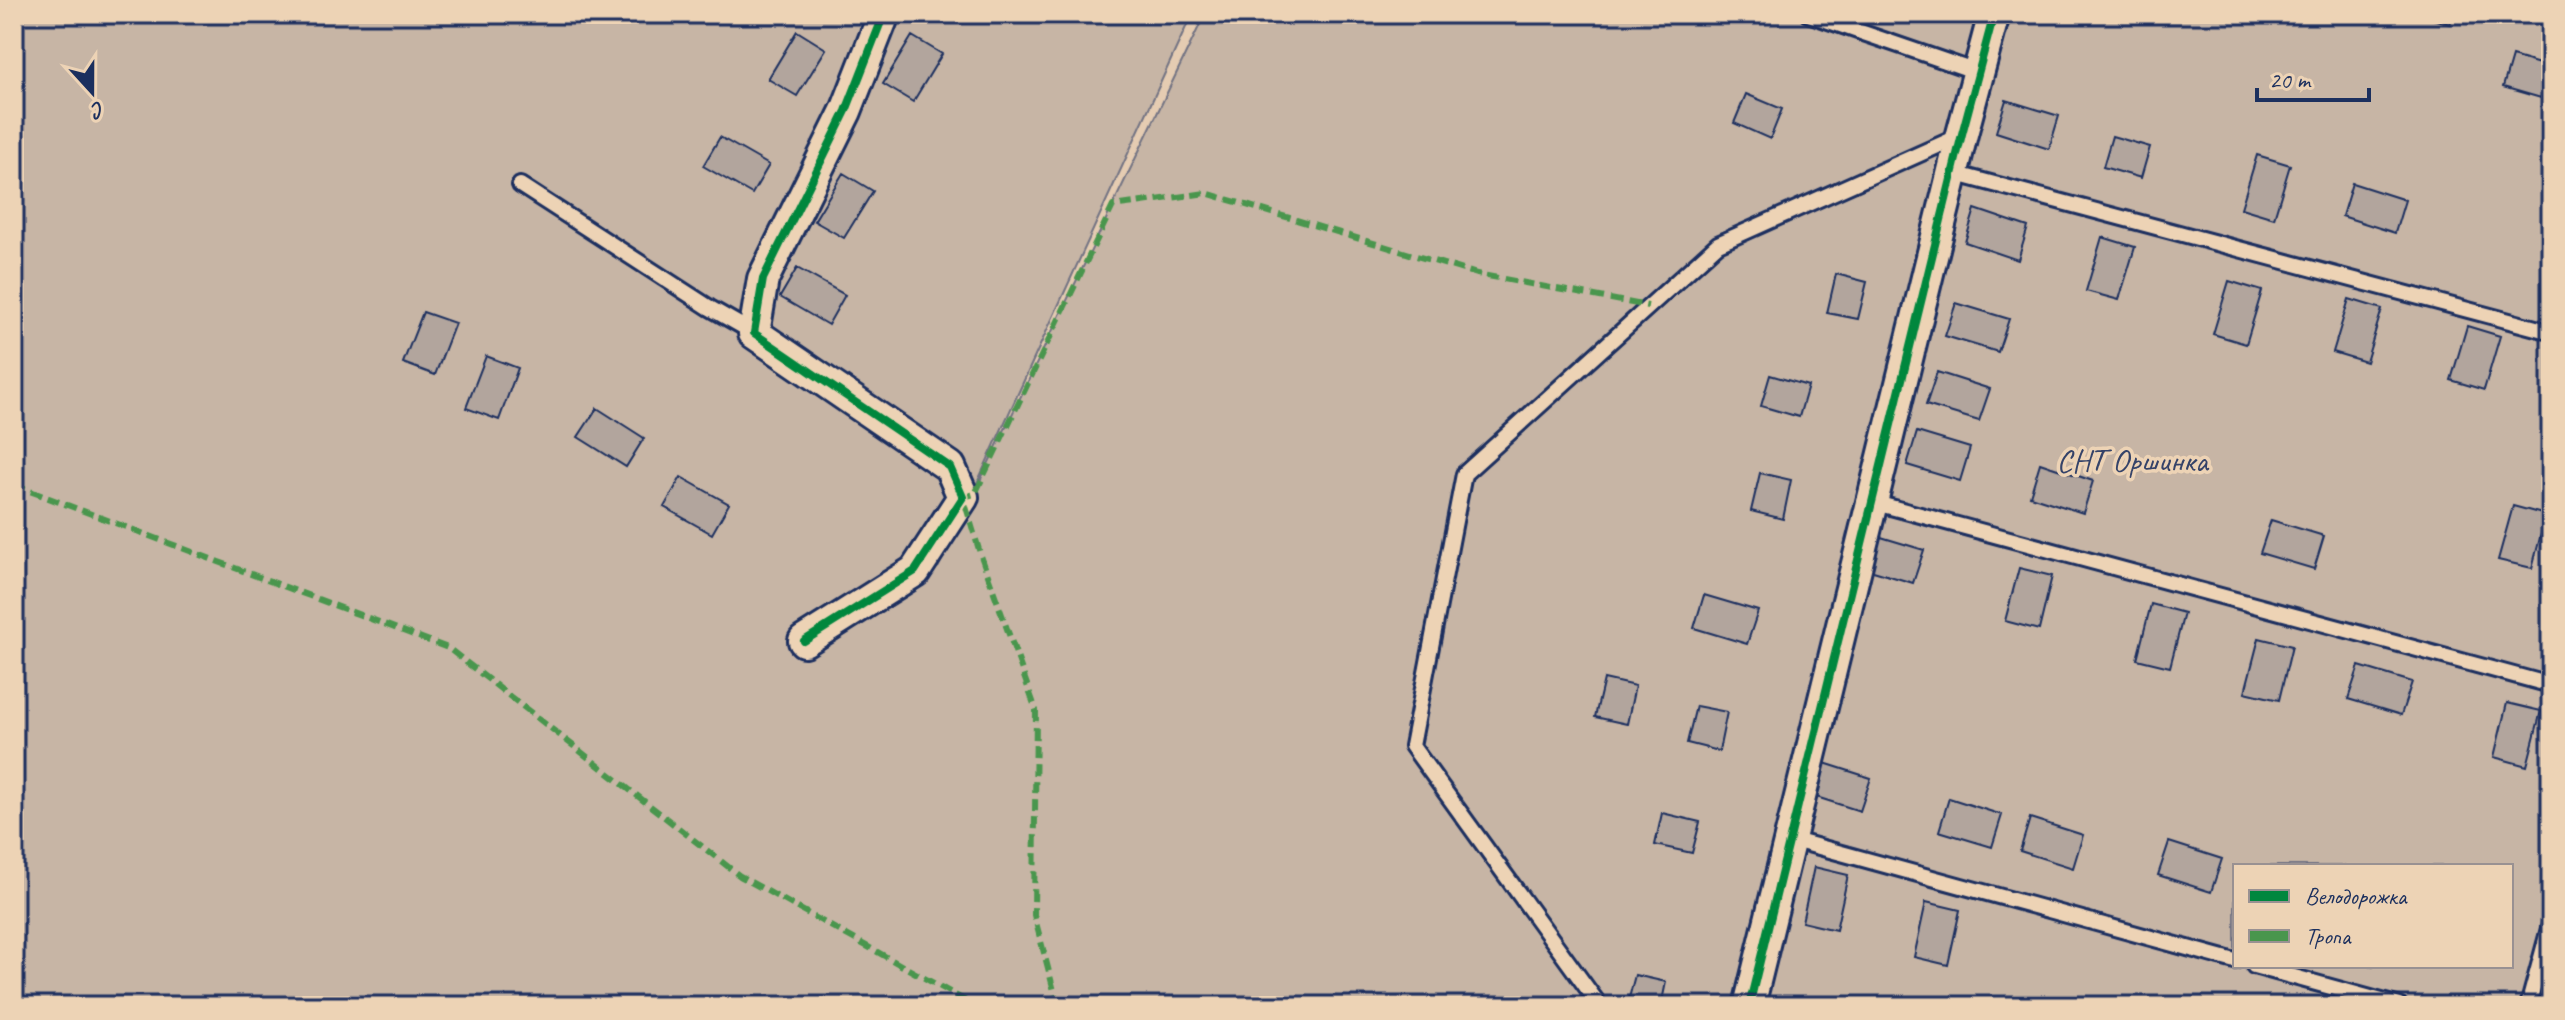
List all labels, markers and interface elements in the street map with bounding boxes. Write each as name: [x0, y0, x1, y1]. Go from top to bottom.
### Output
north arrow: [52, 52, 132, 132]
scale bar: [2257, 52, 2369, 102]
text: 20 m: [2269, 65, 2312, 95]
text: С: [86, 95, 109, 126]
park label: СНТ Оршинка: [2056, 440, 2210, 481]
legend: [2233, 864, 2513, 968]
text: Велодорожка: [2305, 881, 2408, 911]
text: Тропа: [2305, 921, 2352, 951]

